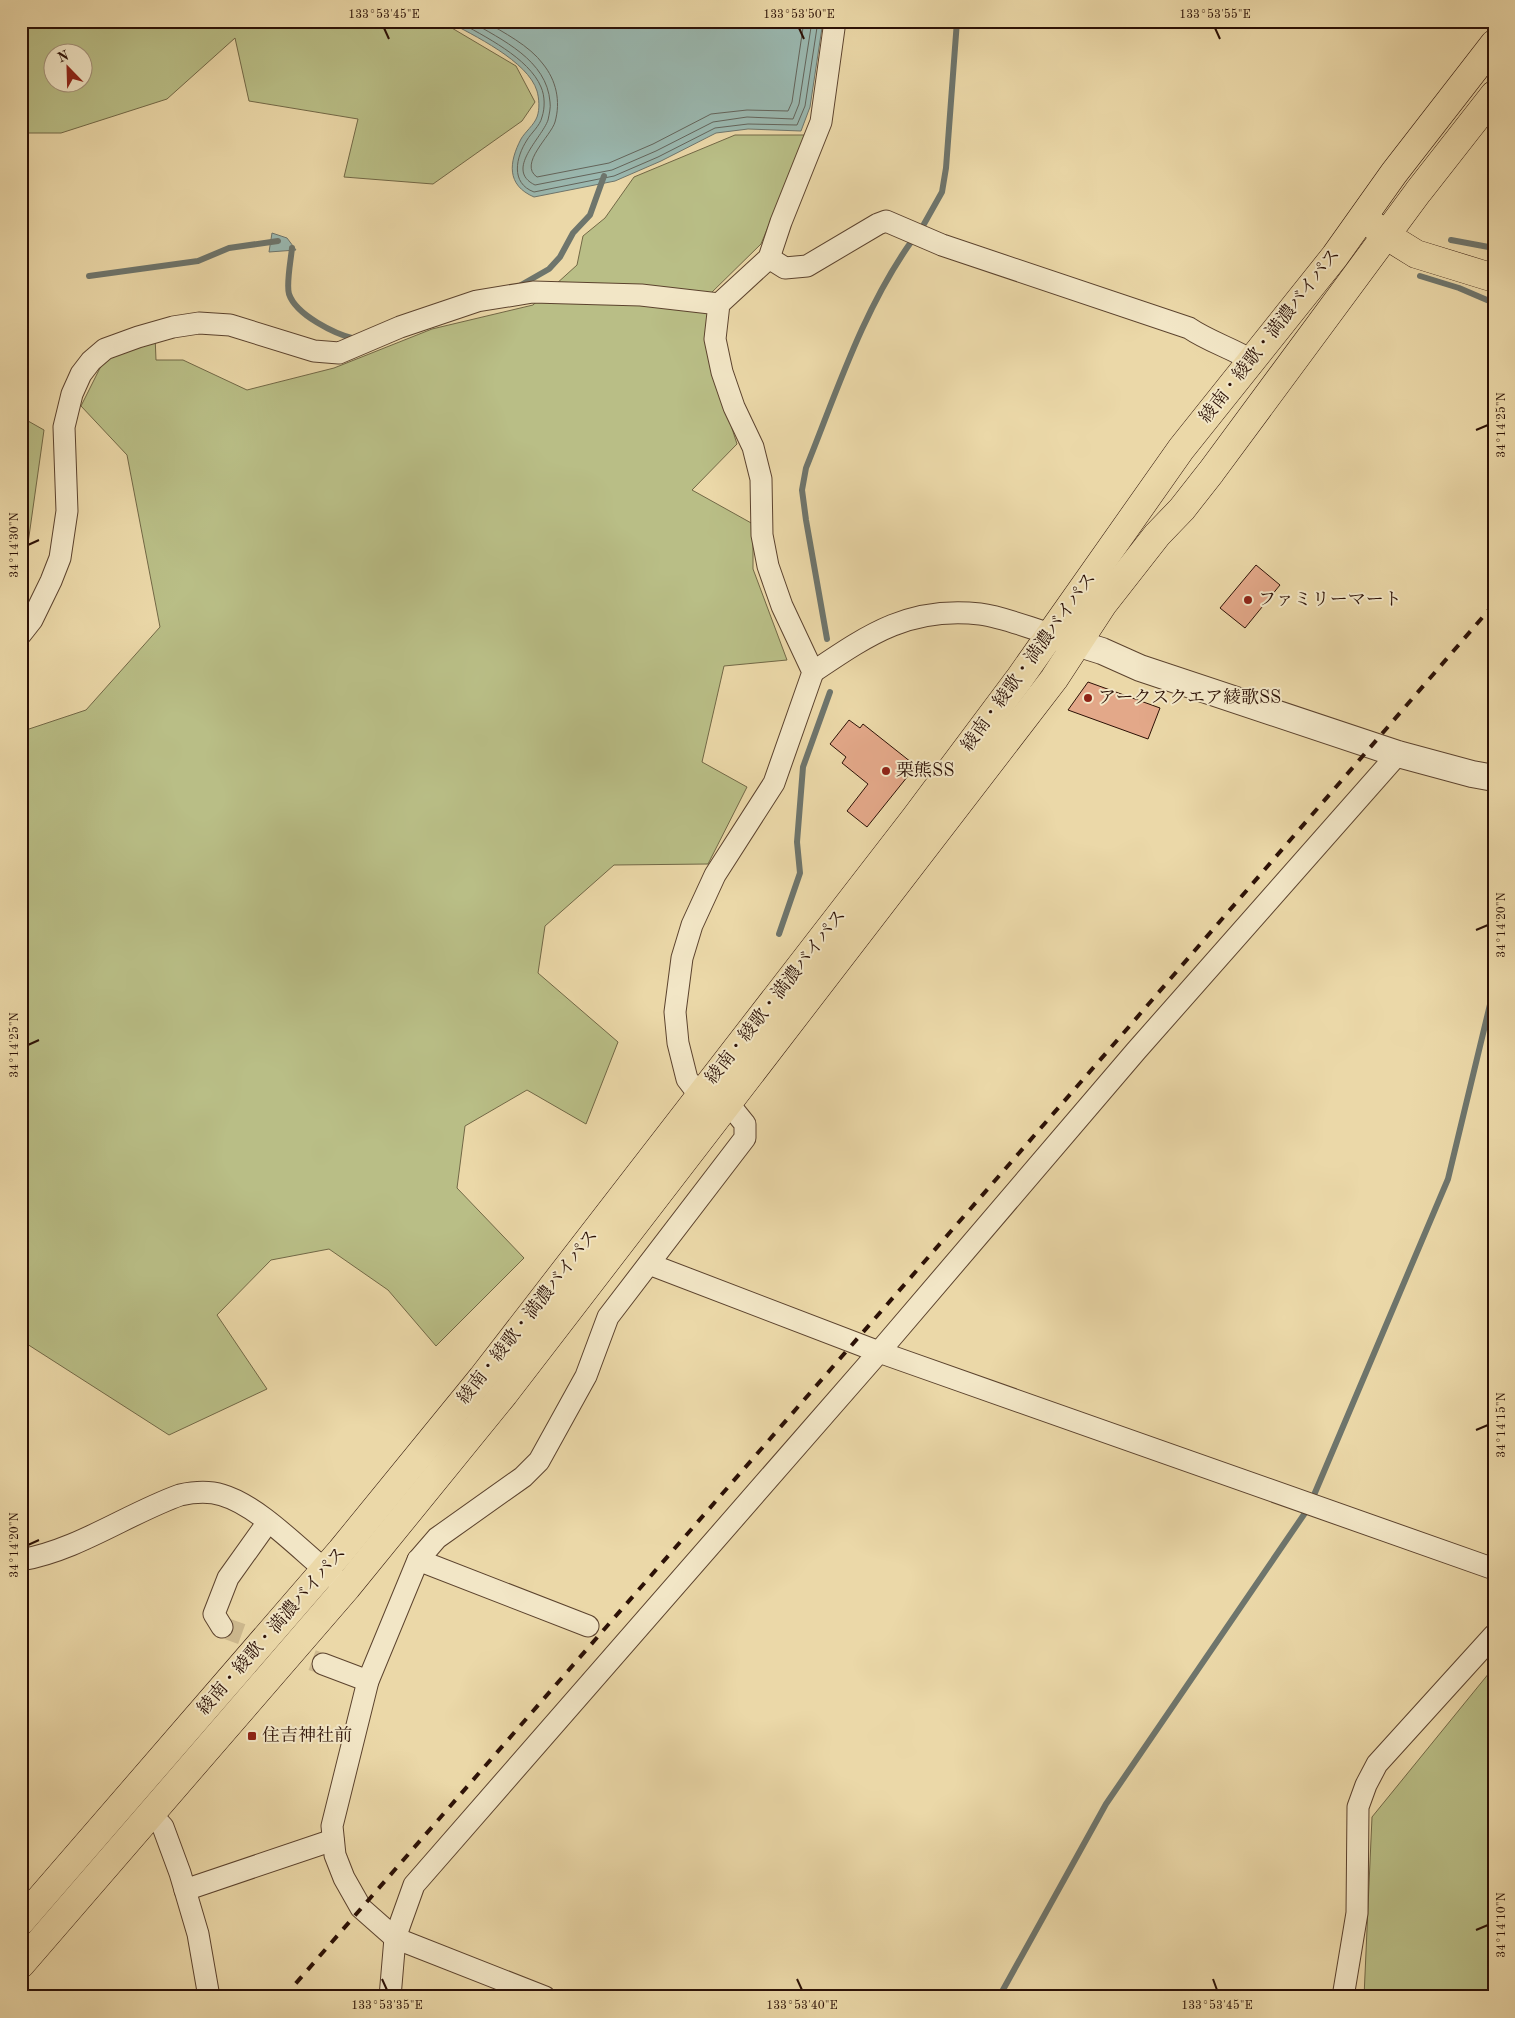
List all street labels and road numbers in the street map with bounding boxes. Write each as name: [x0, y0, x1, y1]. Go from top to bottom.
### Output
street label: 綾南・綾歌・満濃バイパス: [1195, 244, 1343, 427]
street label: 綾南・綾歌・満濃バイパス: [957, 568, 1100, 755]
street label: 綾南・綾歌・満濃バイパス: [701, 905, 849, 1088]
street label: 綾南・綾歌・満濃バイパス: [453, 1225, 601, 1408]
street label: 綾南・綾歌・満濃バイパス: [193, 1542, 350, 1718]

